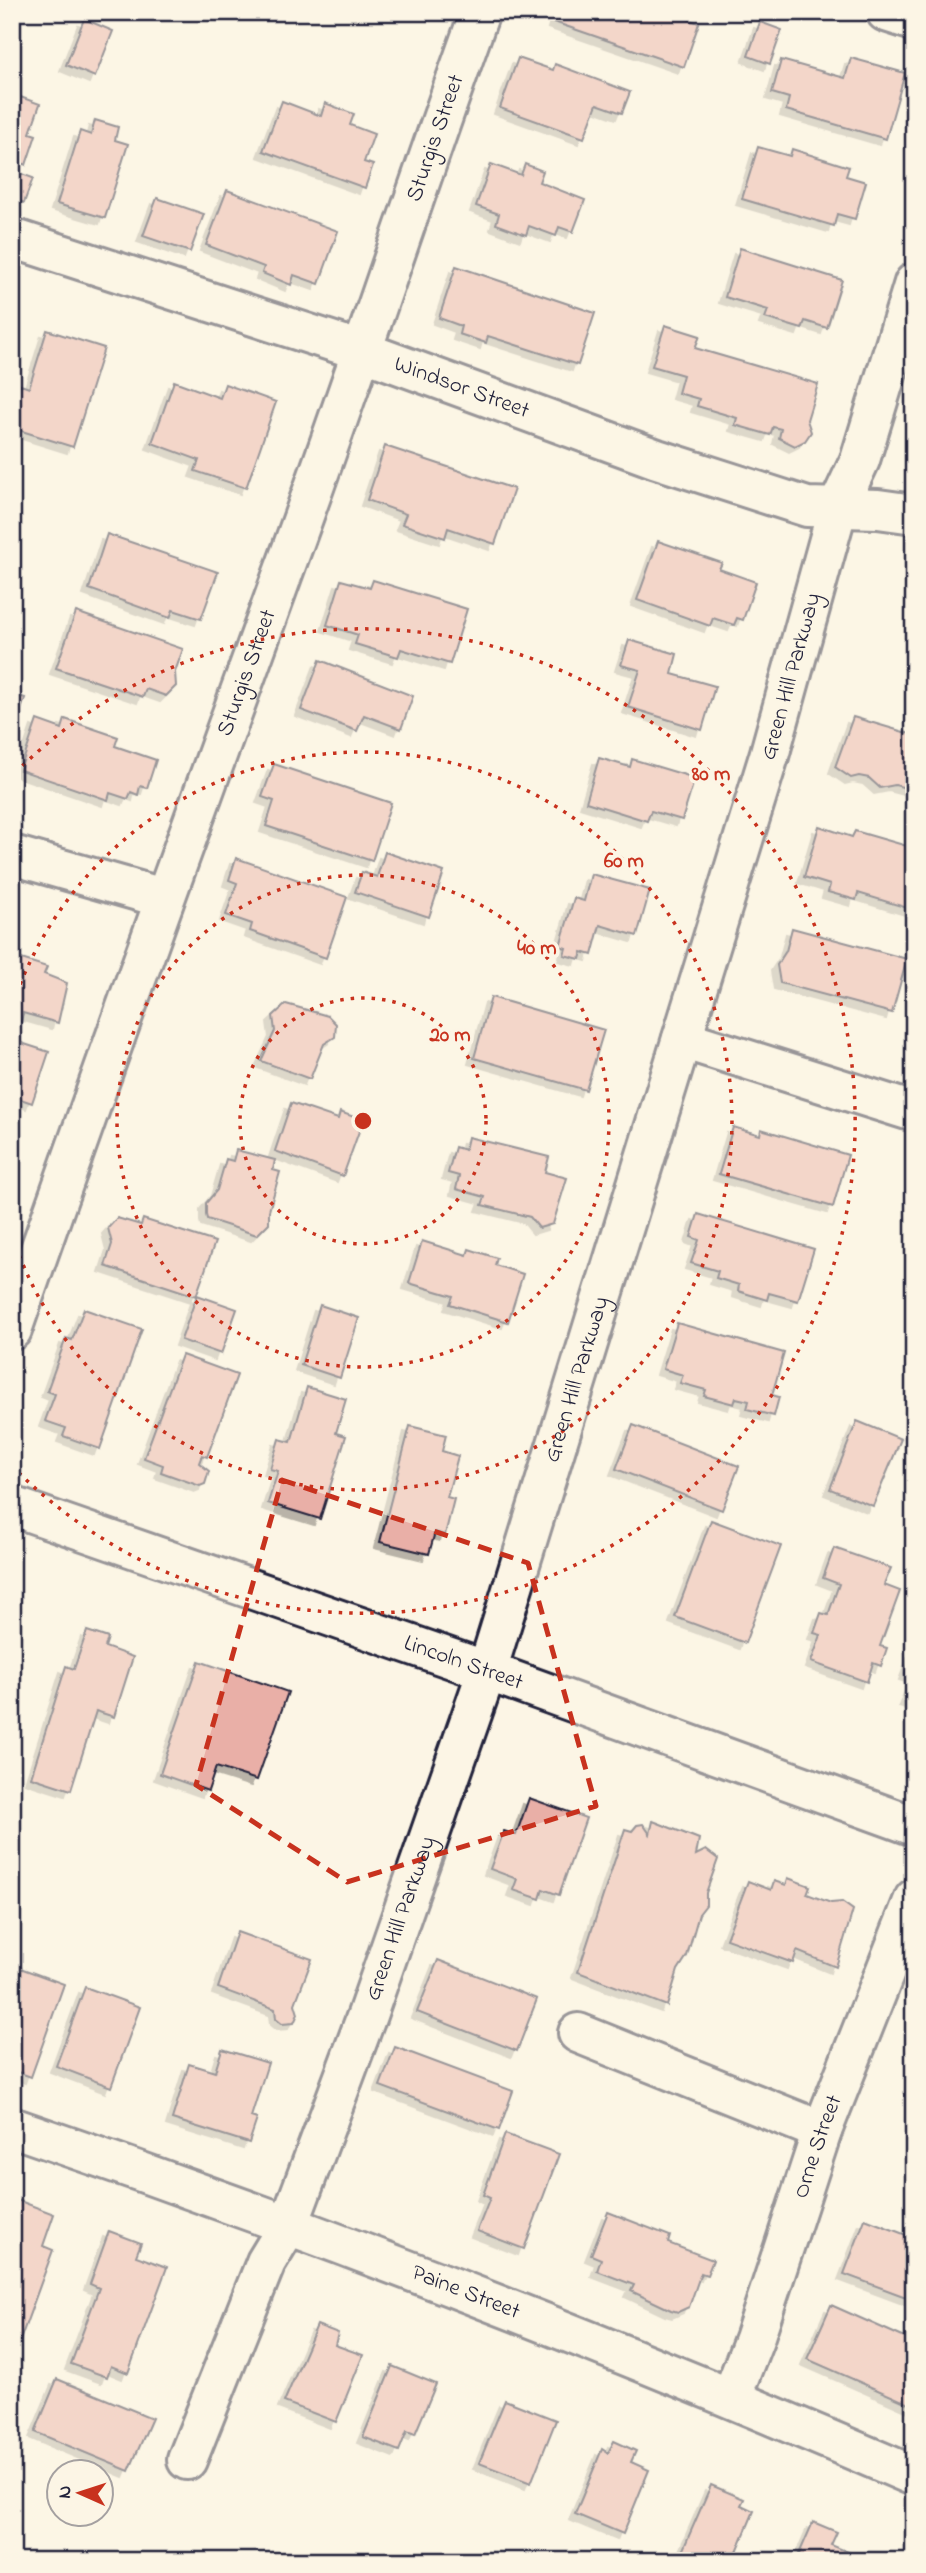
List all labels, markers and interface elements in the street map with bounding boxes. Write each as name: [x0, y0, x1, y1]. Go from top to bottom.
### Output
street label: Sturgis Street: [398, 70, 473, 206]
street label: Windsor Street: [389, 348, 534, 428]
street label: Green Hill Parkway: [752, 589, 832, 764]
street label: Sturgis Street: [209, 604, 285, 741]
text: 80 m: [691, 760, 730, 790]
text: 60 m: [604, 847, 644, 877]
text: 40 m: [517, 934, 557, 964]
text: 20 m: [428, 1021, 471, 1051]
centre of rings: [351, 1109, 375, 1133]
street label: Green Hill Parkway: [536, 1292, 620, 1467]
street label: Lincoln Street: [399, 1627, 528, 1699]
street label: Green Hill Parkway: [357, 1832, 447, 2005]
street label: Orne Street: [785, 2090, 851, 2203]
street label: Paine Street: [407, 2256, 525, 2328]
north arrow: [46, 2458, 116, 2528]
text: N: [52, 2485, 79, 2499]

